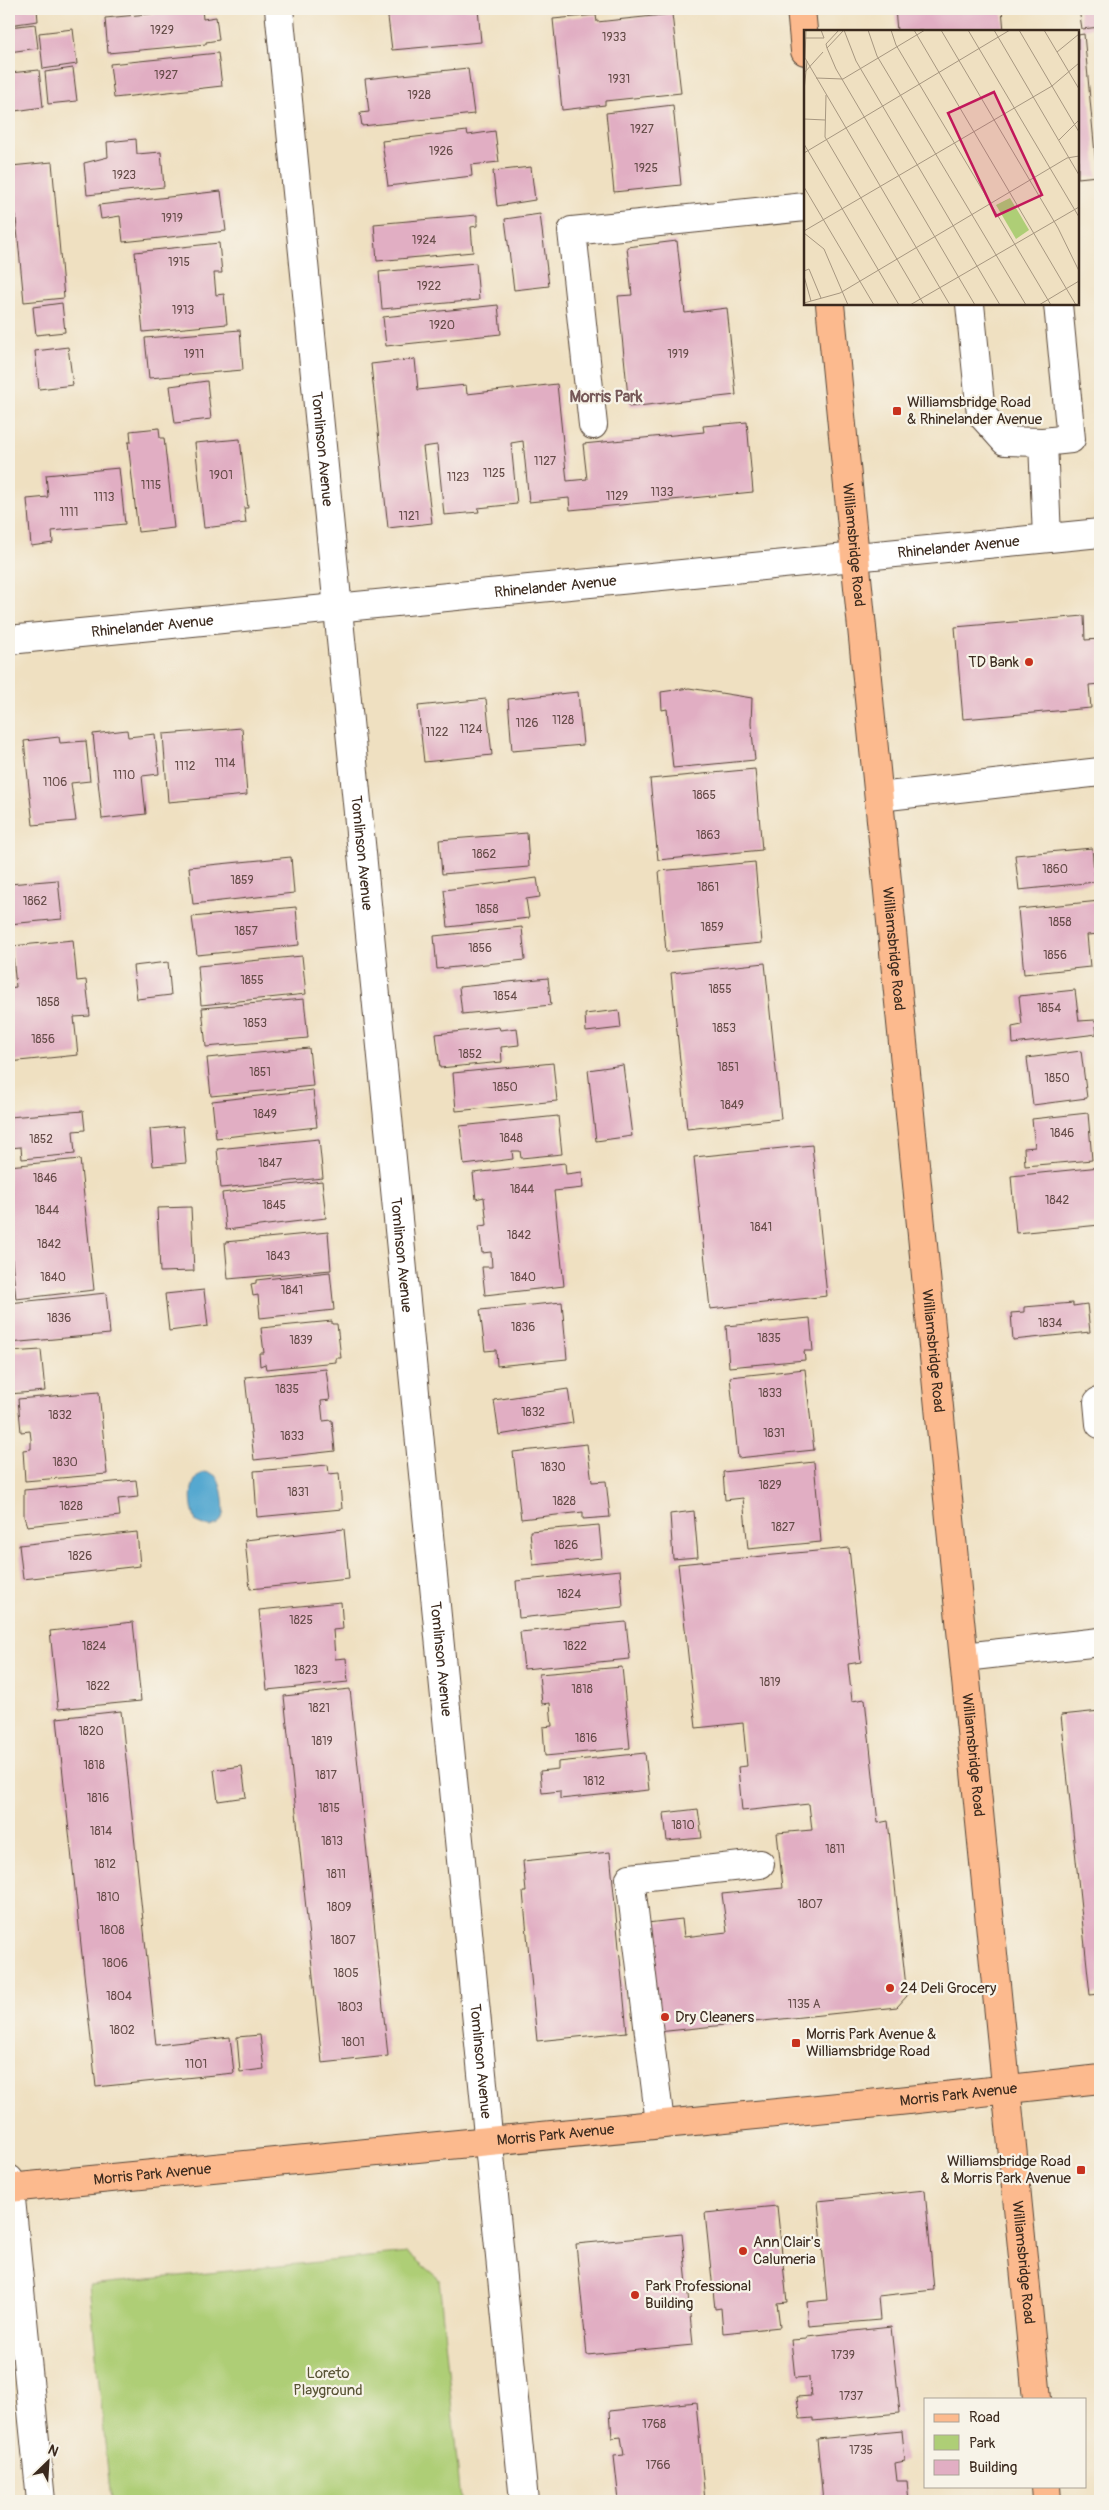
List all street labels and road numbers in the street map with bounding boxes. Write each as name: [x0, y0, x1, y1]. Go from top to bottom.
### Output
street label: Tomlinson Avenue: [307, 391, 337, 508]
street label: Williamsbridge Road: [838, 482, 869, 608]
street label: Rhinelander Avenue: [897, 532, 1021, 563]
street label: Rhinelander Avenue: [493, 571, 618, 602]
street label: Rhinelander Avenue: [90, 611, 215, 642]
street label: Tomlinson Avenue: [346, 795, 377, 912]
street label: Williamsbridge Road: [878, 886, 909, 1012]
street label: Tomlinson Avenue: [386, 1197, 416, 1314]
street label: Williamsbridge Road: [917, 1288, 948, 1414]
street label: Tomlinson Avenue: [426, 1601, 456, 1718]
street label: Williamsbridge Road: [957, 1692, 988, 1818]
street label: Tomlinson Avenue: [465, 2003, 495, 2120]
street label: Morris Park Avenue: [899, 2079, 1019, 2111]
street label: Morris Park Avenue: [496, 2120, 616, 2150]
street label: Morris Park Avenue: [93, 2159, 213, 2190]
street label: Williamsbridge Road: [1007, 2200, 1039, 2325]

